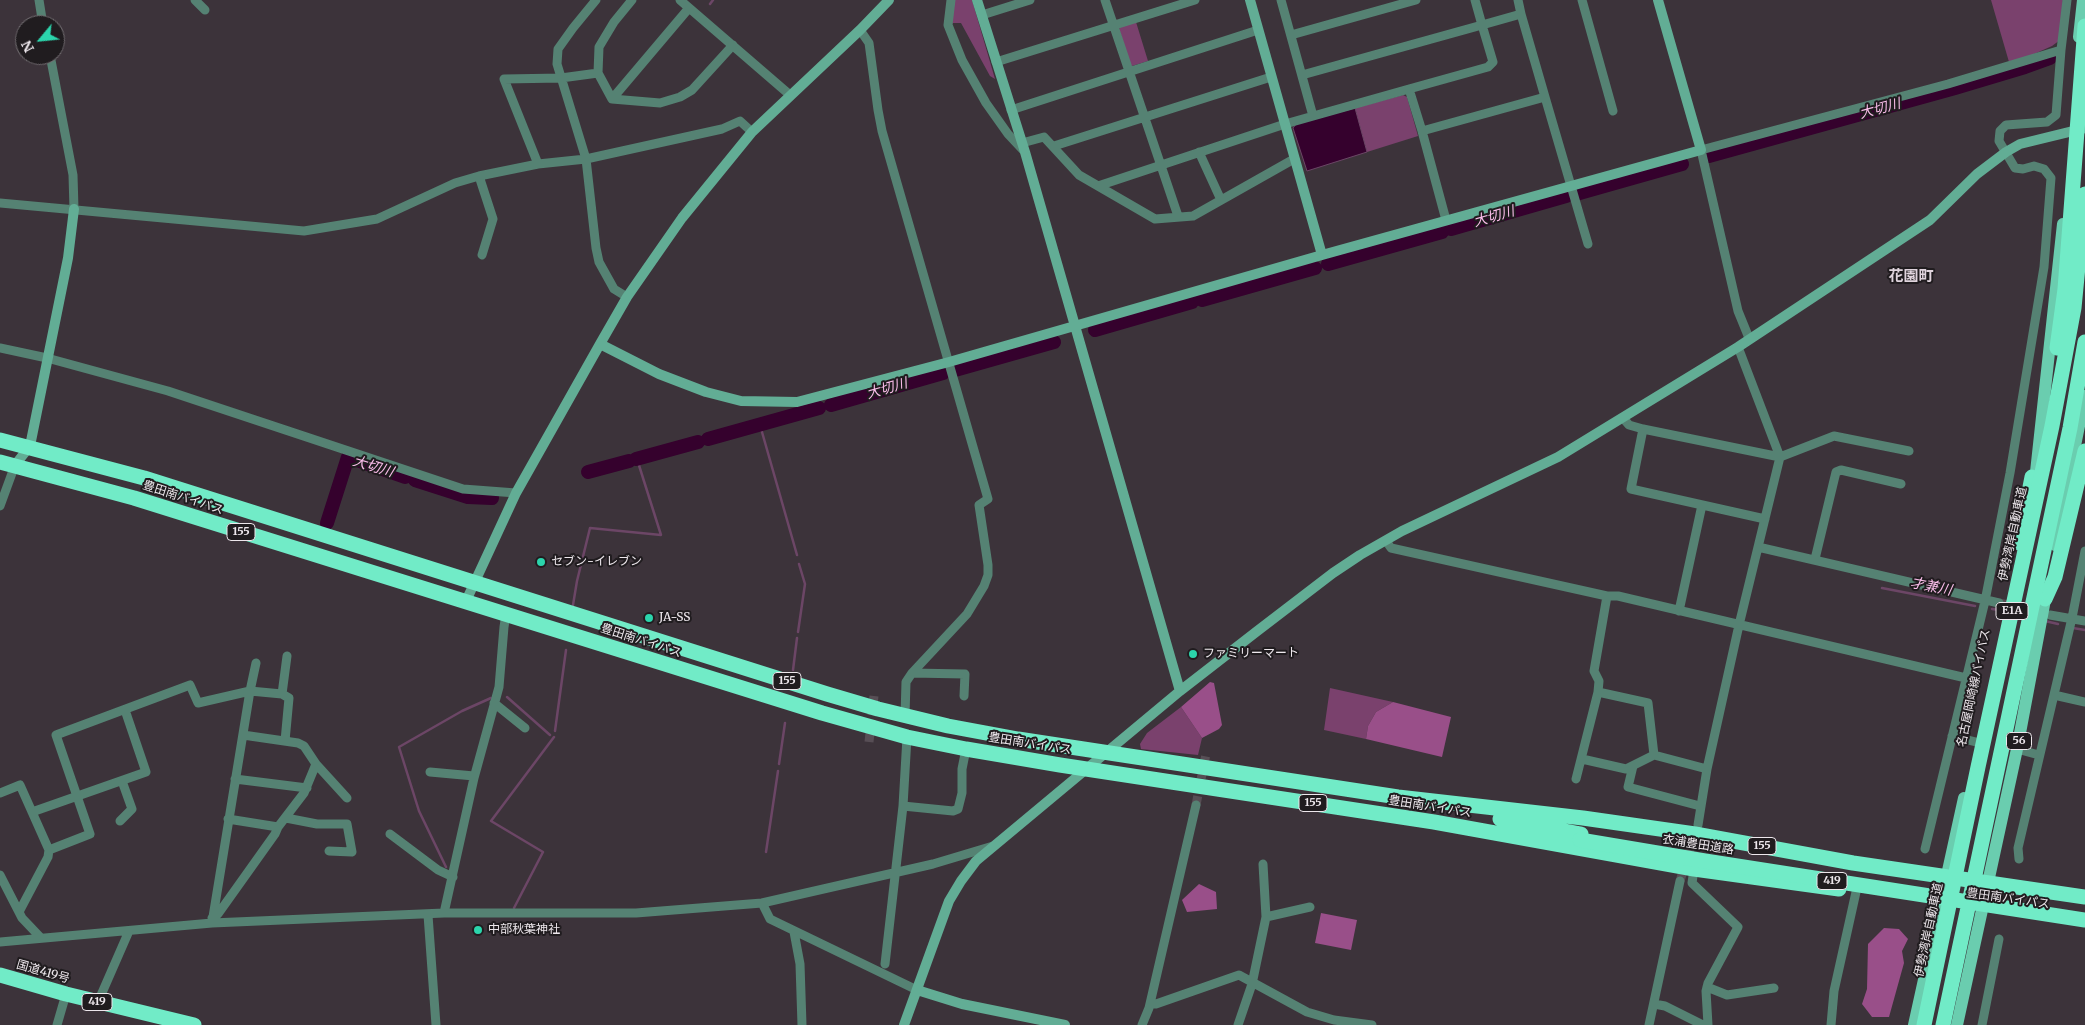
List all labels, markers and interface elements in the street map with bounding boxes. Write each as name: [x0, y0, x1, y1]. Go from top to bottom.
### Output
north arrow: [15, 15, 65, 65]
text: N: [17, 37, 38, 56]
water label: 大切川: [1858, 95, 1902, 123]
water label: 大切川: [1471, 203, 1517, 231]
district label: 花園町: [1889, 268, 1933, 286]
water label: 大切川: [864, 375, 910, 403]
water label: 大切川: [350, 453, 396, 481]
street label: 豊田南バイパス: [141, 478, 225, 518]
street label: 伊勢湾岸自動車道: [1996, 486, 2030, 582]
road number: 155: [227, 524, 255, 540]
place label: セブン-イレブン: [551, 555, 642, 569]
marker: セブン-イレブン: [535, 556, 547, 568]
water label: 才兼川: [1909, 575, 1953, 599]
road number: E1A: [1996, 602, 2028, 620]
place label: JA-SS: [659, 611, 690, 625]
marker: JA-SS: [643, 612, 655, 624]
street label: 豊田南バイパス: [599, 621, 683, 661]
street label: 名古屋岡崎線バイパス: [1954, 628, 1994, 748]
place label: ファミリーマート: [1203, 647, 1299, 661]
marker: ファミリーマート: [1187, 648, 1199, 660]
road number: 155: [773, 672, 801, 689]
street label: 豊田南バイパス: [987, 730, 1073, 758]
road number: 56: [2006, 732, 2032, 749]
street label: 豊田南バイパス: [1387, 793, 1473, 821]
road number: 155: [1299, 794, 1327, 811]
street label: 衣浦豊田道路: [1661, 832, 1735, 858]
road number: 155: [1748, 838, 1776, 854]
road number: 419: [1817, 872, 1847, 889]
street label: 伊勢湾岸自動車道: [1912, 882, 1946, 978]
street label: 豊田南バイパス: [1965, 886, 2051, 912]
place label: 中部秋葉神社: [488, 923, 560, 937]
marker: 中部秋葉神社: [472, 924, 484, 936]
street label: 国道419号: [15, 958, 71, 986]
road number: 419: [82, 994, 112, 1010]

